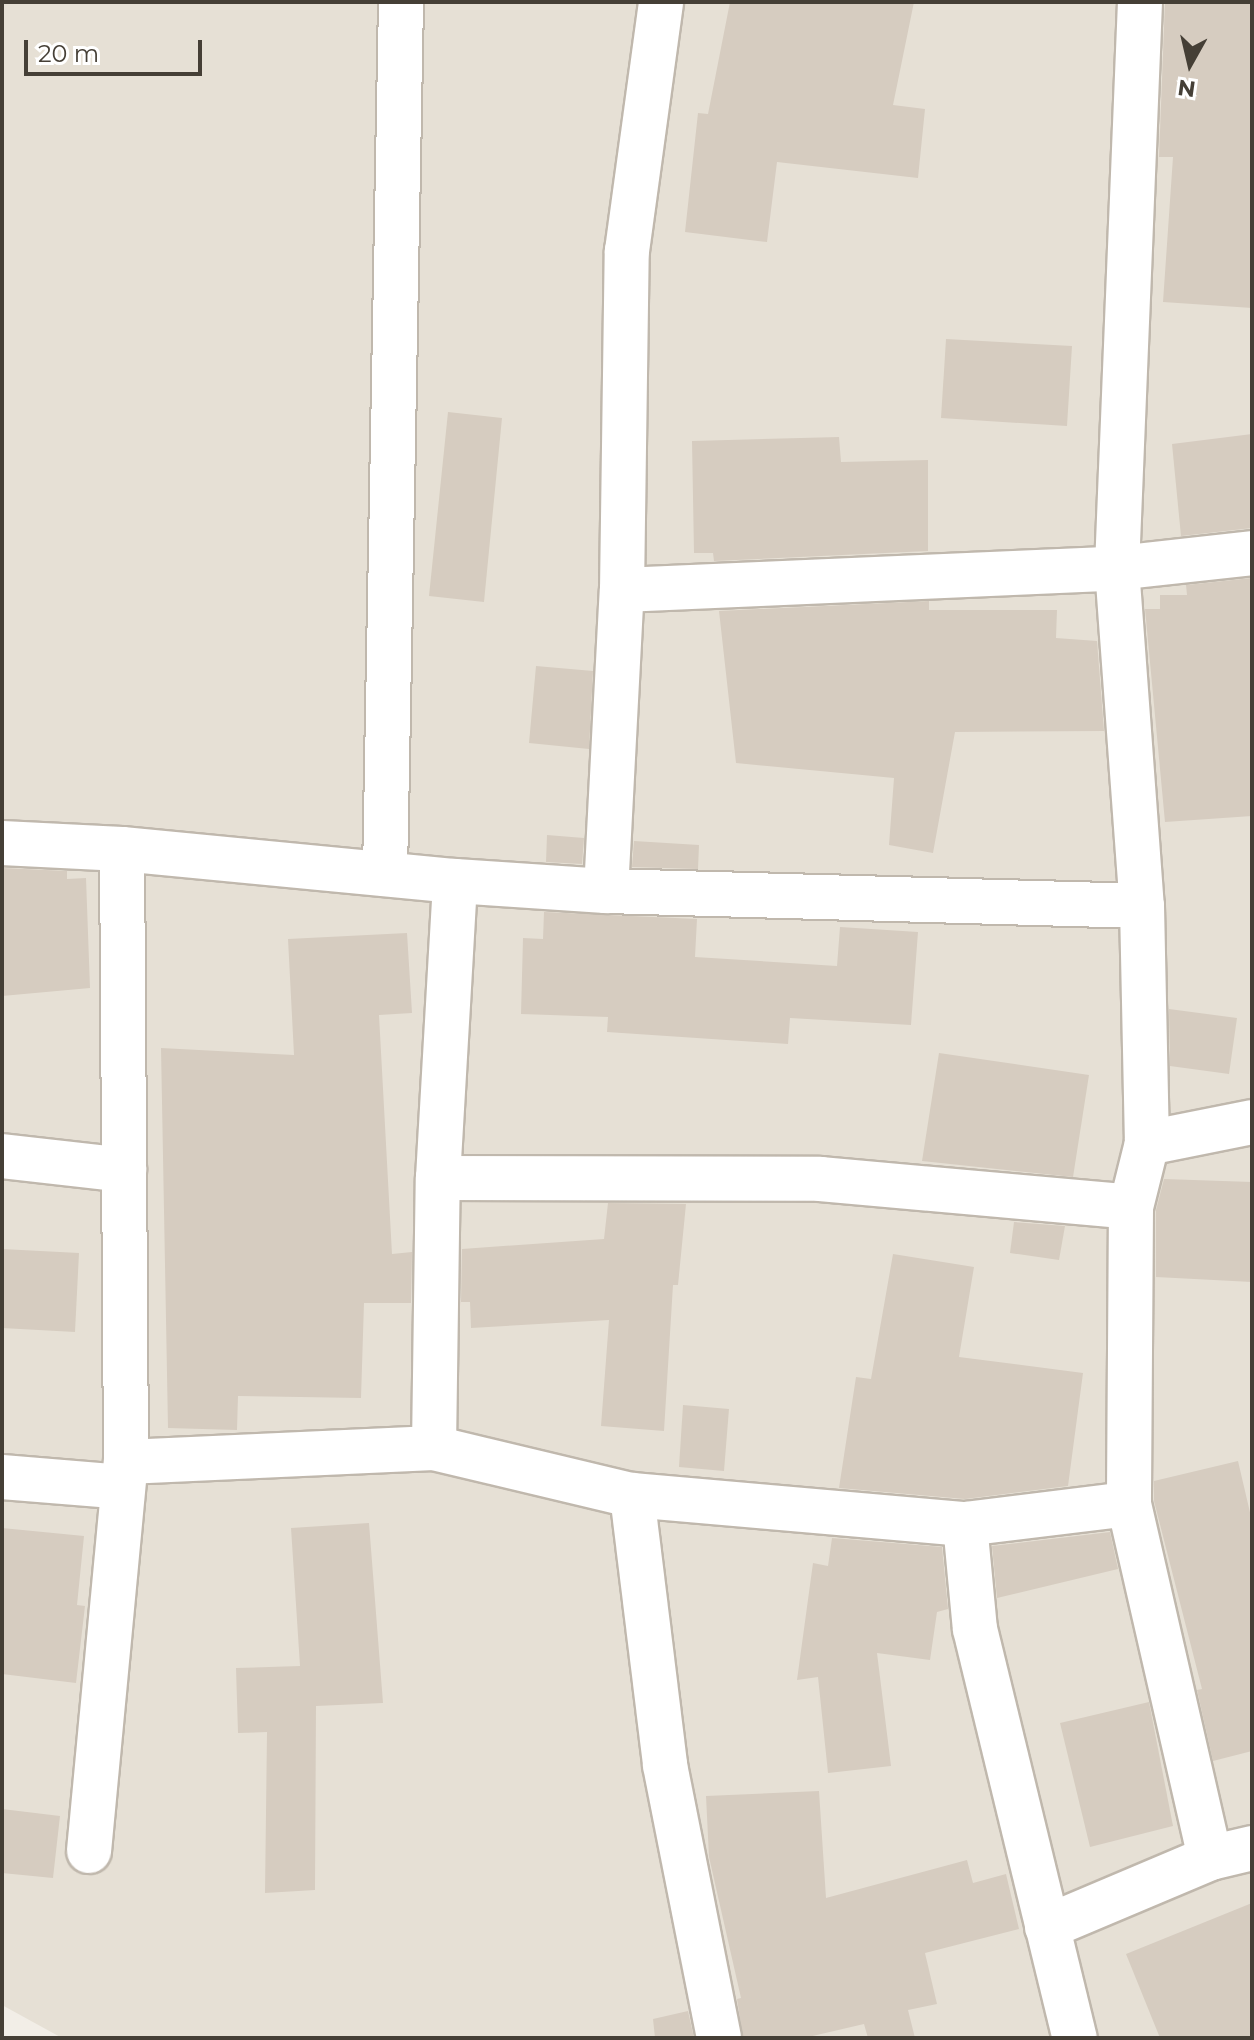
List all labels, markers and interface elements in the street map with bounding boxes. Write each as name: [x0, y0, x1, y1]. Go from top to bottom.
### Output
scale bar: [28, 24, 206, 74]
north arrow: [1150, 24, 1230, 104]
text: 20 m: [38, 39, 99, 68]
text: N: [1176, 74, 1197, 103]

